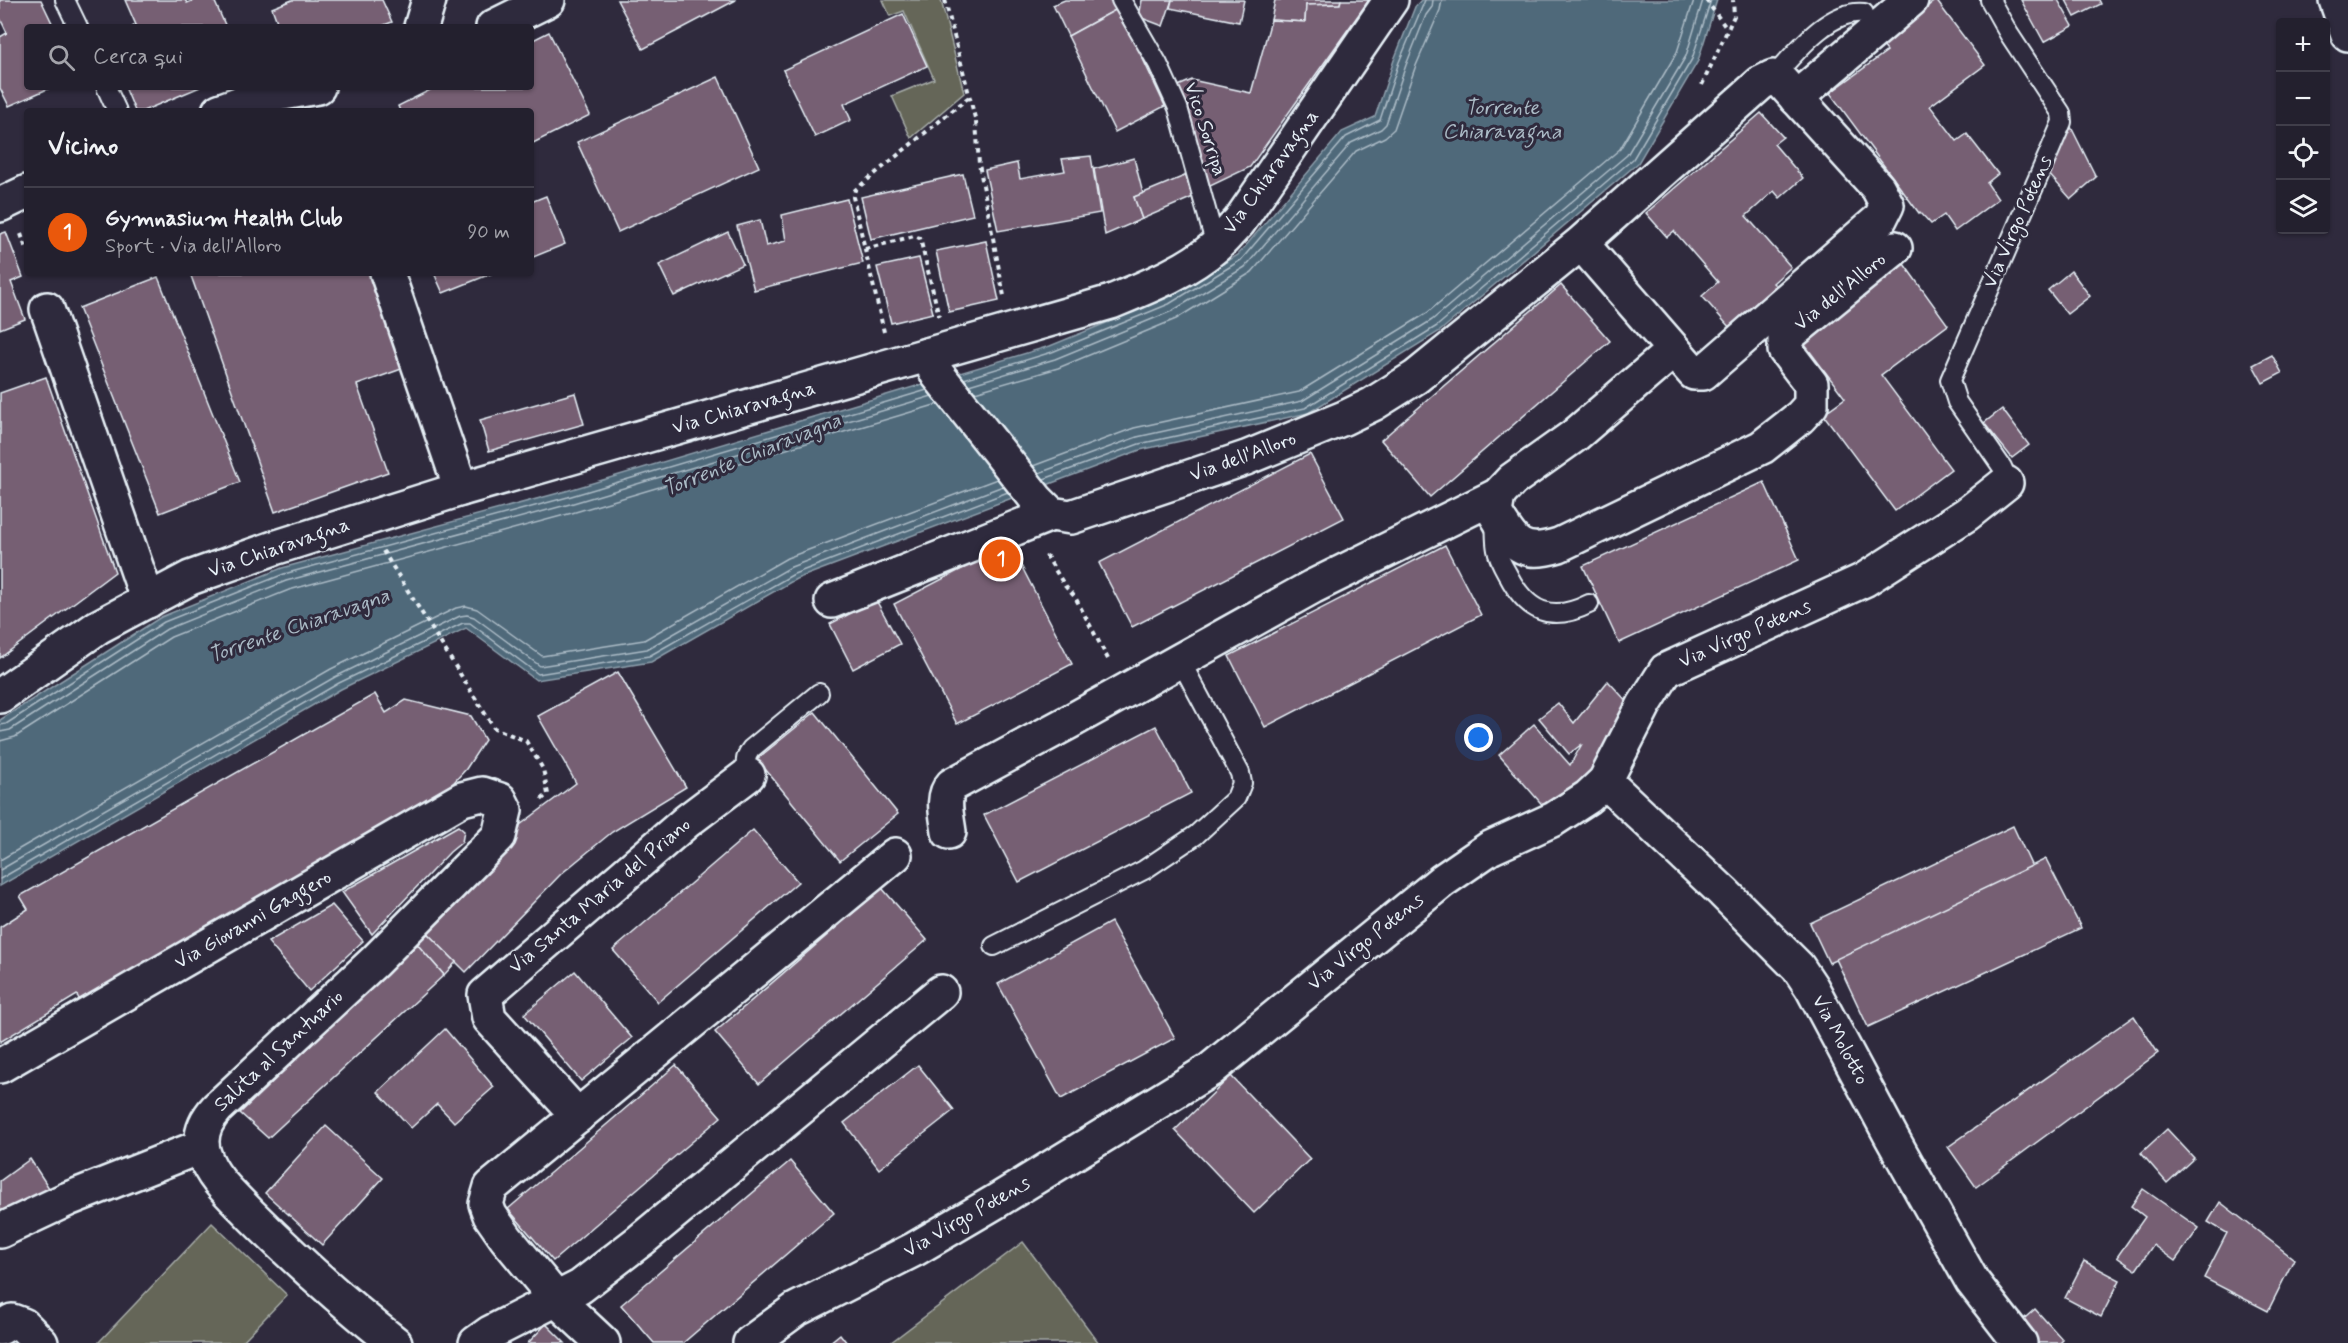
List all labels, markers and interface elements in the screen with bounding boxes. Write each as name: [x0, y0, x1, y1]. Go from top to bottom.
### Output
map controls: [2276, 18, 2330, 234]
button: +: [2276, 18, 2330, 72]
search box: [24, 24, 534, 90]
icon: search: [45, 41, 78, 74]
text: Cerca qui: [93, 43, 183, 71]
button: −: [2276, 72, 2330, 126]
street label: Vico Sorripa: [1177, 79, 1233, 179]
water label: Torrente Chiaravagna: [1442, 94, 1562, 148]
street label: Via Chiaravagna: [1217, 104, 1327, 241]
button: locate: [2276, 126, 2330, 180]
text: Vicino: [48, 130, 118, 164]
street label: Via Virgo Potens: [1977, 151, 2060, 293]
button: layers: [2276, 180, 2330, 234]
text: Gymnasium Health Club: [105, 205, 343, 233]
text: 1: [63, 219, 72, 246]
text: 90 m: [467, 219, 510, 246]
text: Sport · Via dell'Alloro: [105, 233, 281, 260]
street label: Via dell'Alloro: [1788, 246, 1892, 338]
street label: Via Chiaravagna: [669, 375, 819, 443]
water label: Torrente Chiaravagna: [659, 406, 845, 504]
street label: Via dell'Alloro: [1186, 425, 1300, 489]
street label: Via Chiaravagna: [205, 511, 354, 587]
pin: 1: [982, 536, 1020, 582]
water label: Torrente Chiaravagna: [205, 582, 393, 670]
street label: Via Virgo Potens: [1674, 593, 1816, 676]
your location: [1464, 723, 1493, 752]
street label: Via Santa Maria del Priano: [503, 812, 697, 980]
street label: Via Giovanni Gaggero: [169, 864, 338, 978]
street label: Via Virgo Potens: [1302, 887, 1431, 998]
street label: Salita al Santuario: [208, 984, 350, 1118]
street label: Via Molotto: [1805, 990, 1875, 1090]
street label: Via Virgo Potens: [899, 1170, 1036, 1265]

